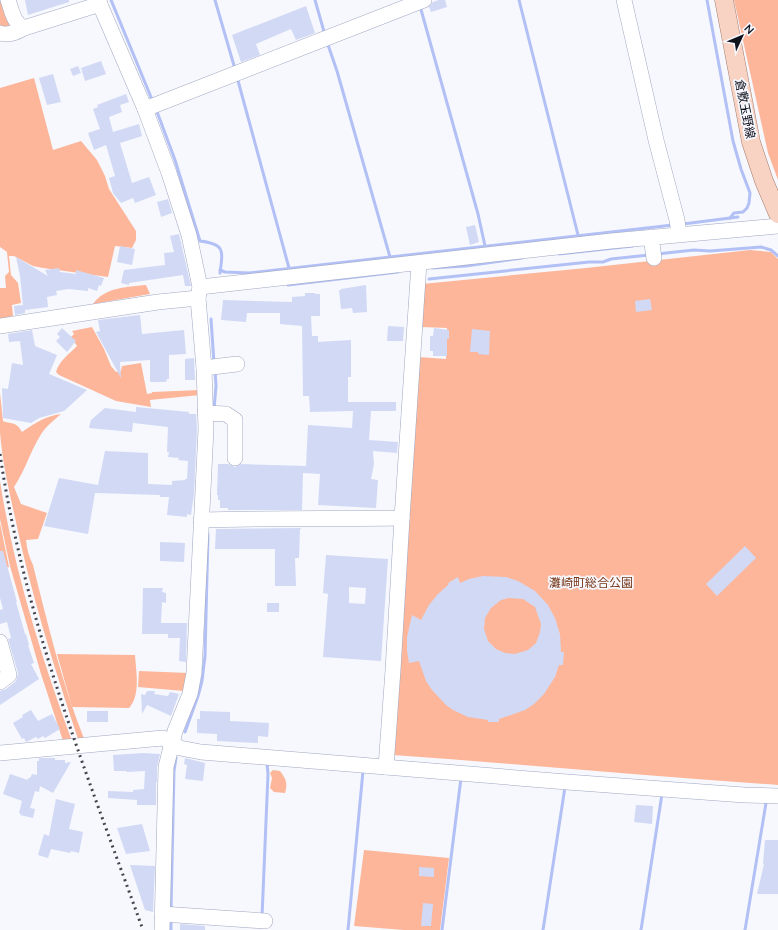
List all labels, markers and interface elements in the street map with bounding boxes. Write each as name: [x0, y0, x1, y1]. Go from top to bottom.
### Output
north arrow: [722, 16, 762, 56]
text: N: [741, 21, 757, 38]
street label: 倉敷玉野線: [731, 78, 759, 140]
park label: 灘崎町総合公園: [549, 575, 633, 591]

